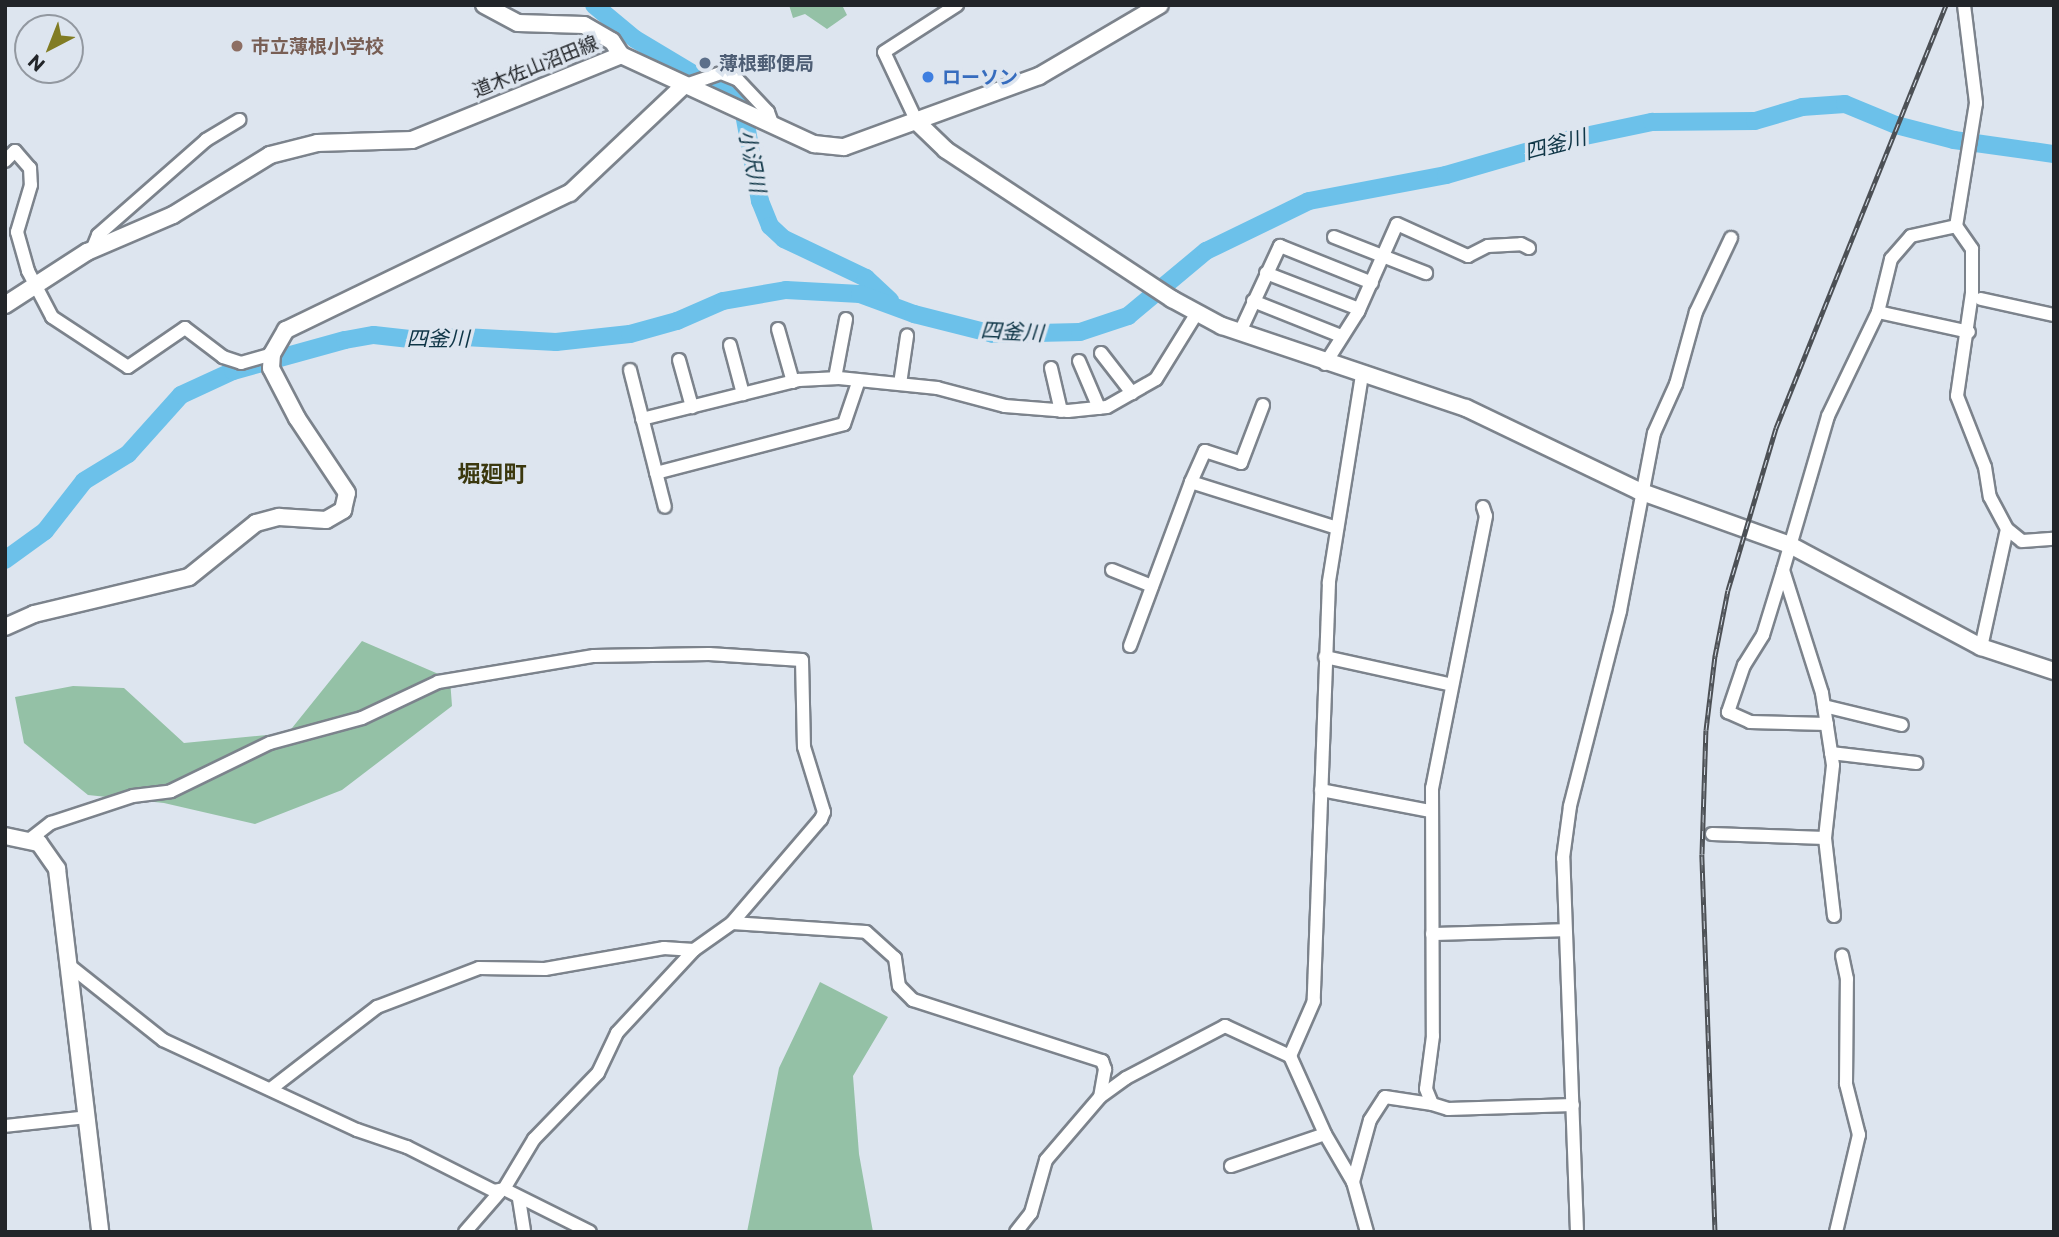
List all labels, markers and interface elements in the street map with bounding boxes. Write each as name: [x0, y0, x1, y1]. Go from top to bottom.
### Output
north arrow: [14, 14, 84, 84]
street label: 道木佐山沼田線: [469, 31, 601, 101]
place label: 市立薄根小学校: [251, 35, 384, 57]
marker: 市立薄根小学校: [229, 38, 245, 54]
text: N: [23, 50, 49, 77]
place label: 薄根郵便局: [719, 52, 814, 74]
marker: 薄根郵便局: [697, 55, 713, 71]
place label: ローソン: [942, 66, 1018, 88]
marker: ローソン: [920, 69, 936, 85]
water label: 四釜川: [1521, 124, 1589, 164]
water label: 小沢川: [735, 128, 771, 194]
water label: 四釜川: [980, 317, 1044, 345]
water label: 四釜川: [407, 325, 469, 351]
district label: 堀廻町: [458, 459, 526, 487]

